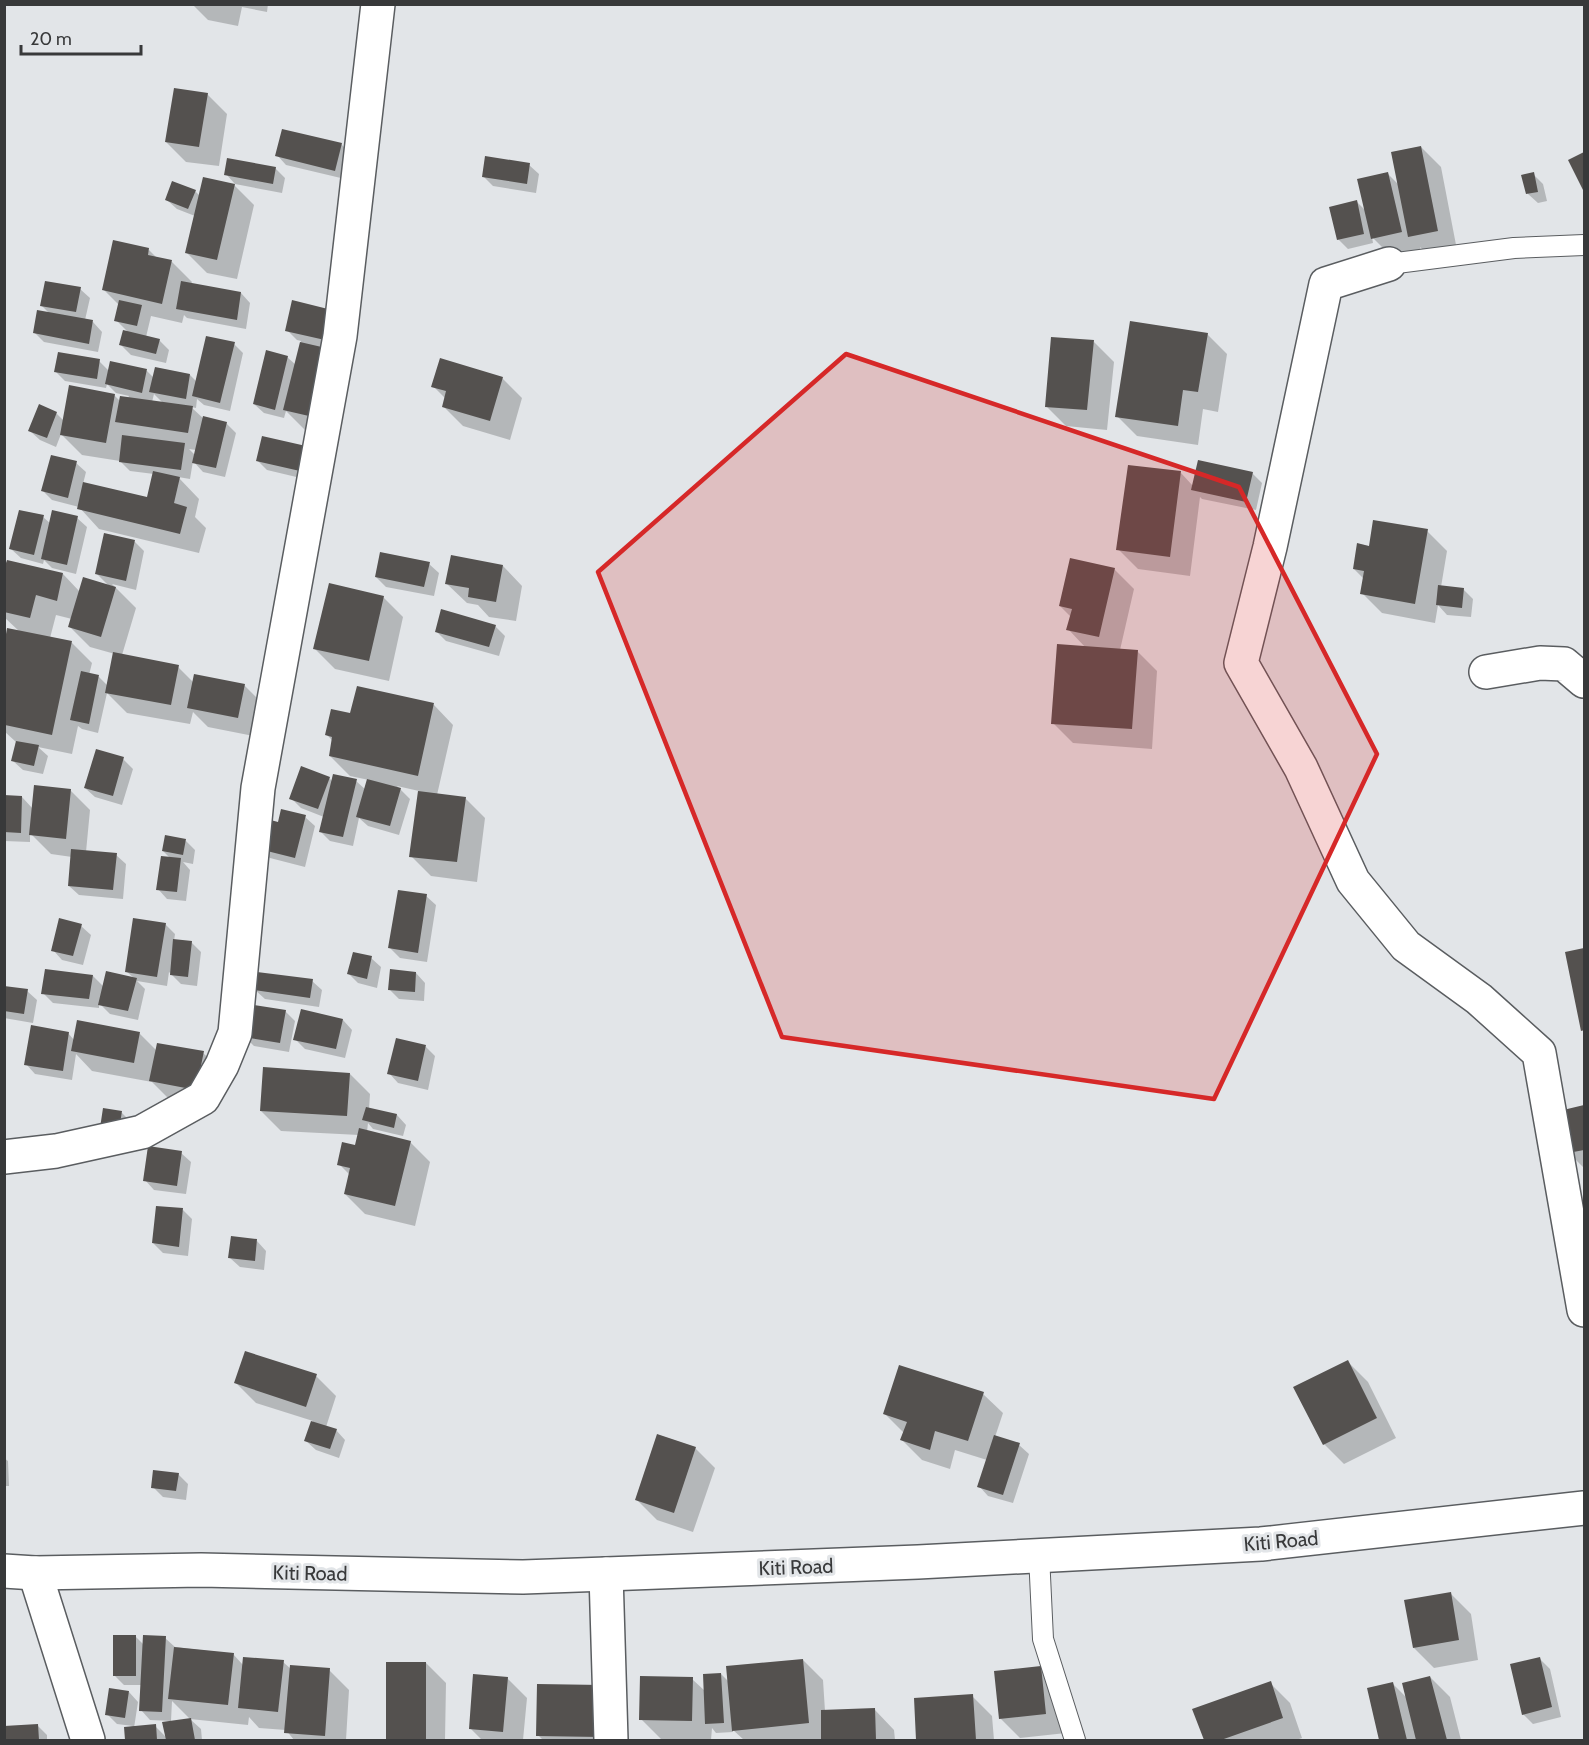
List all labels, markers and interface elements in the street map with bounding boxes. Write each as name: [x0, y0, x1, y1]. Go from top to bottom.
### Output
scale bar: [21, 18, 141, 56]
text: 20 m: [30, 28, 72, 50]
street label: Kiti Road: [1243, 1526, 1319, 1556]
street label: Kiti Road: [758, 1554, 834, 1580]
street label: Kiti Road: [272, 1560, 348, 1586]

